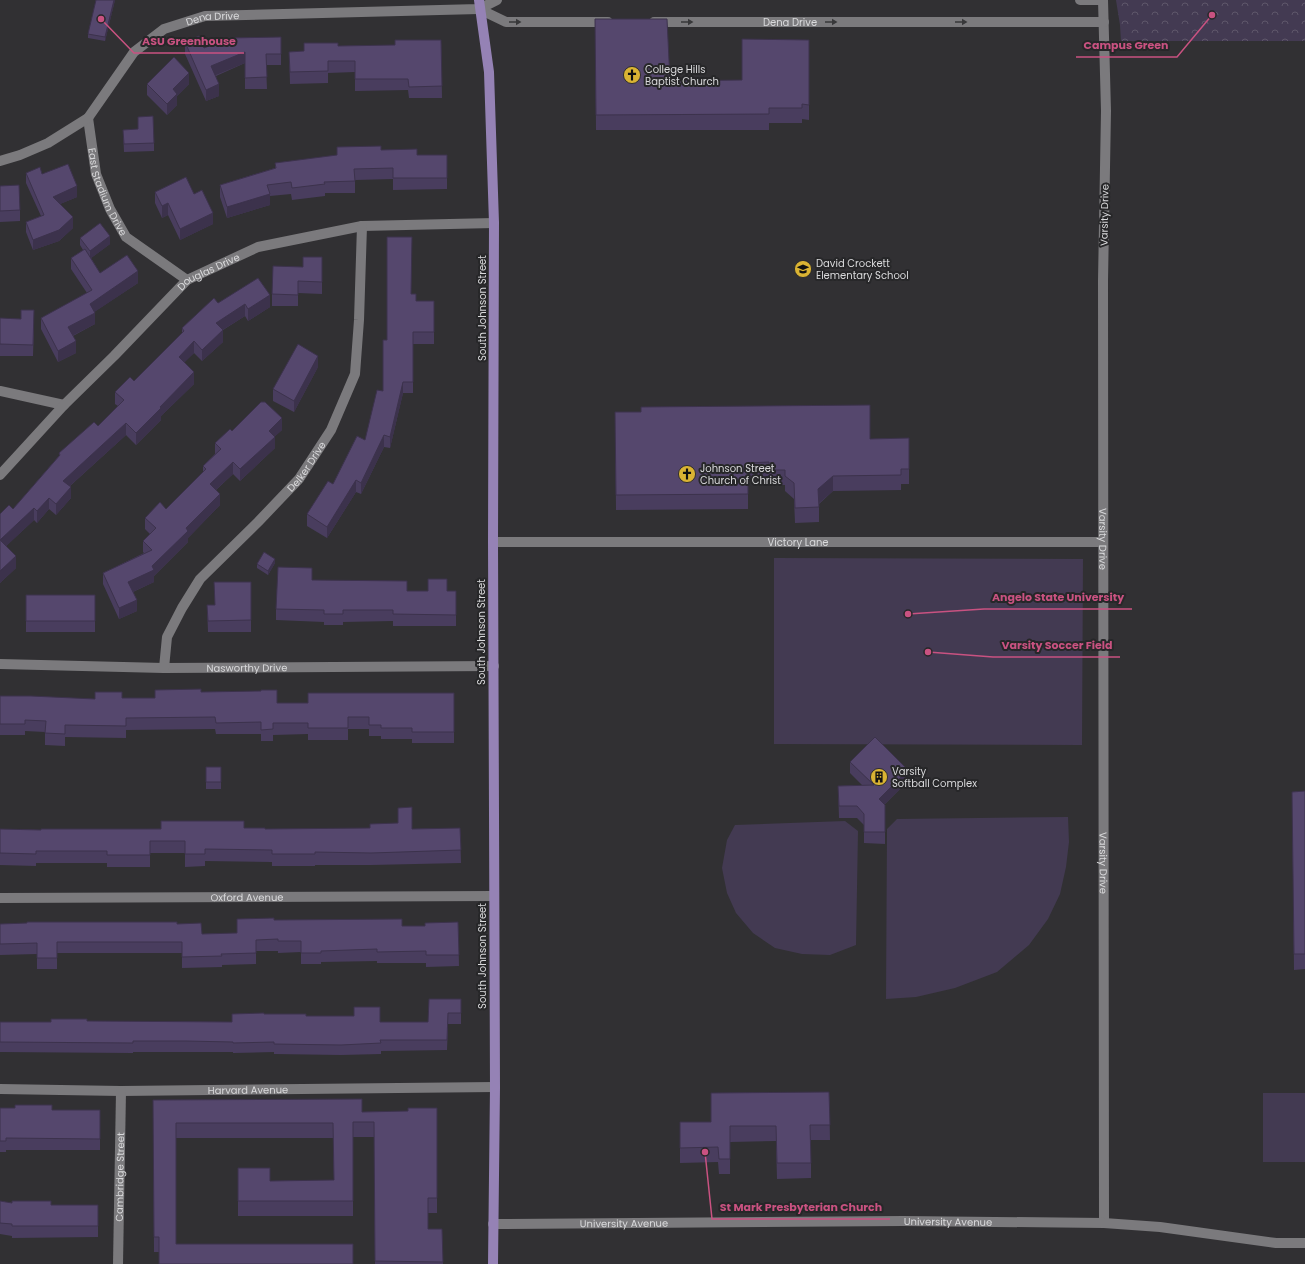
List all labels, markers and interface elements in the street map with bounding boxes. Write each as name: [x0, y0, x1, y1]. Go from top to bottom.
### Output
street label: Dena Drive: [184, 8, 240, 30]
street label: Dena Drive: [763, 15, 817, 30]
one-way arrow: [509, 19, 522, 25]
one-way arrow: [681, 19, 694, 25]
one-way arrow: [825, 19, 838, 25]
one-way arrow: [955, 19, 968, 25]
callout: ASU Greenhouse: [134, 30, 244, 53]
text: ASU Greenhouse: [142, 33, 236, 49]
callout: Campus Green: [1076, 34, 1177, 57]
text: Campus Green: [1084, 37, 1168, 53]
place label: College Hills Baptist Church: [645, 62, 719, 89]
church icon: College Hills Baptist Church: [622, 65, 642, 85]
street label: East Stadium Drive: [84, 147, 131, 239]
street label: Varsity Drive: [1096, 184, 1113, 246]
street label: Douglas Drive: [174, 250, 242, 294]
street label: South Johnson Street: [475, 255, 490, 361]
place label: David Crockett Elementary School: [816, 256, 909, 283]
school or university icon: David Crockett Elementary School: [793, 259, 813, 279]
street label: Delker Drive: [284, 439, 330, 495]
place label: Johnson Street Church of Christ: [700, 461, 781, 488]
church icon: Johnson Street Church of Christ: [677, 464, 697, 484]
street label: Varsity Drive: [1095, 508, 1110, 570]
street label: Victory Lane: [767, 535, 829, 550]
street label: South Johnson Street: [474, 579, 489, 685]
callout: Angelo State University: [984, 586, 1132, 609]
text: Angelo State University: [992, 589, 1124, 605]
callout: Varsity Soccer Field: [993, 634, 1120, 657]
text: Varsity Soccer Field: [1002, 637, 1113, 653]
street label: Nasworthy Drive: [206, 660, 287, 676]
place label: Varsity Softball Complex: [892, 764, 977, 791]
building icon: Varsity Softball Complex: [869, 767, 889, 787]
street label: Varsity Drive: [1096, 832, 1111, 894]
street label: Oxford Avenue: [210, 890, 284, 905]
street label: South Johnson Street: [475, 903, 490, 1009]
street label: Harvard Avenue: [208, 1082, 288, 1098]
street label: Cambridge Street: [112, 1132, 128, 1222]
callout: St Mark Presbyterian Church: [712, 1196, 890, 1219]
text: St Mark Presbyterian Church: [720, 1199, 882, 1215]
street label: University Avenue: [904, 1214, 992, 1230]
street label: University Avenue: [580, 1216, 668, 1231]

